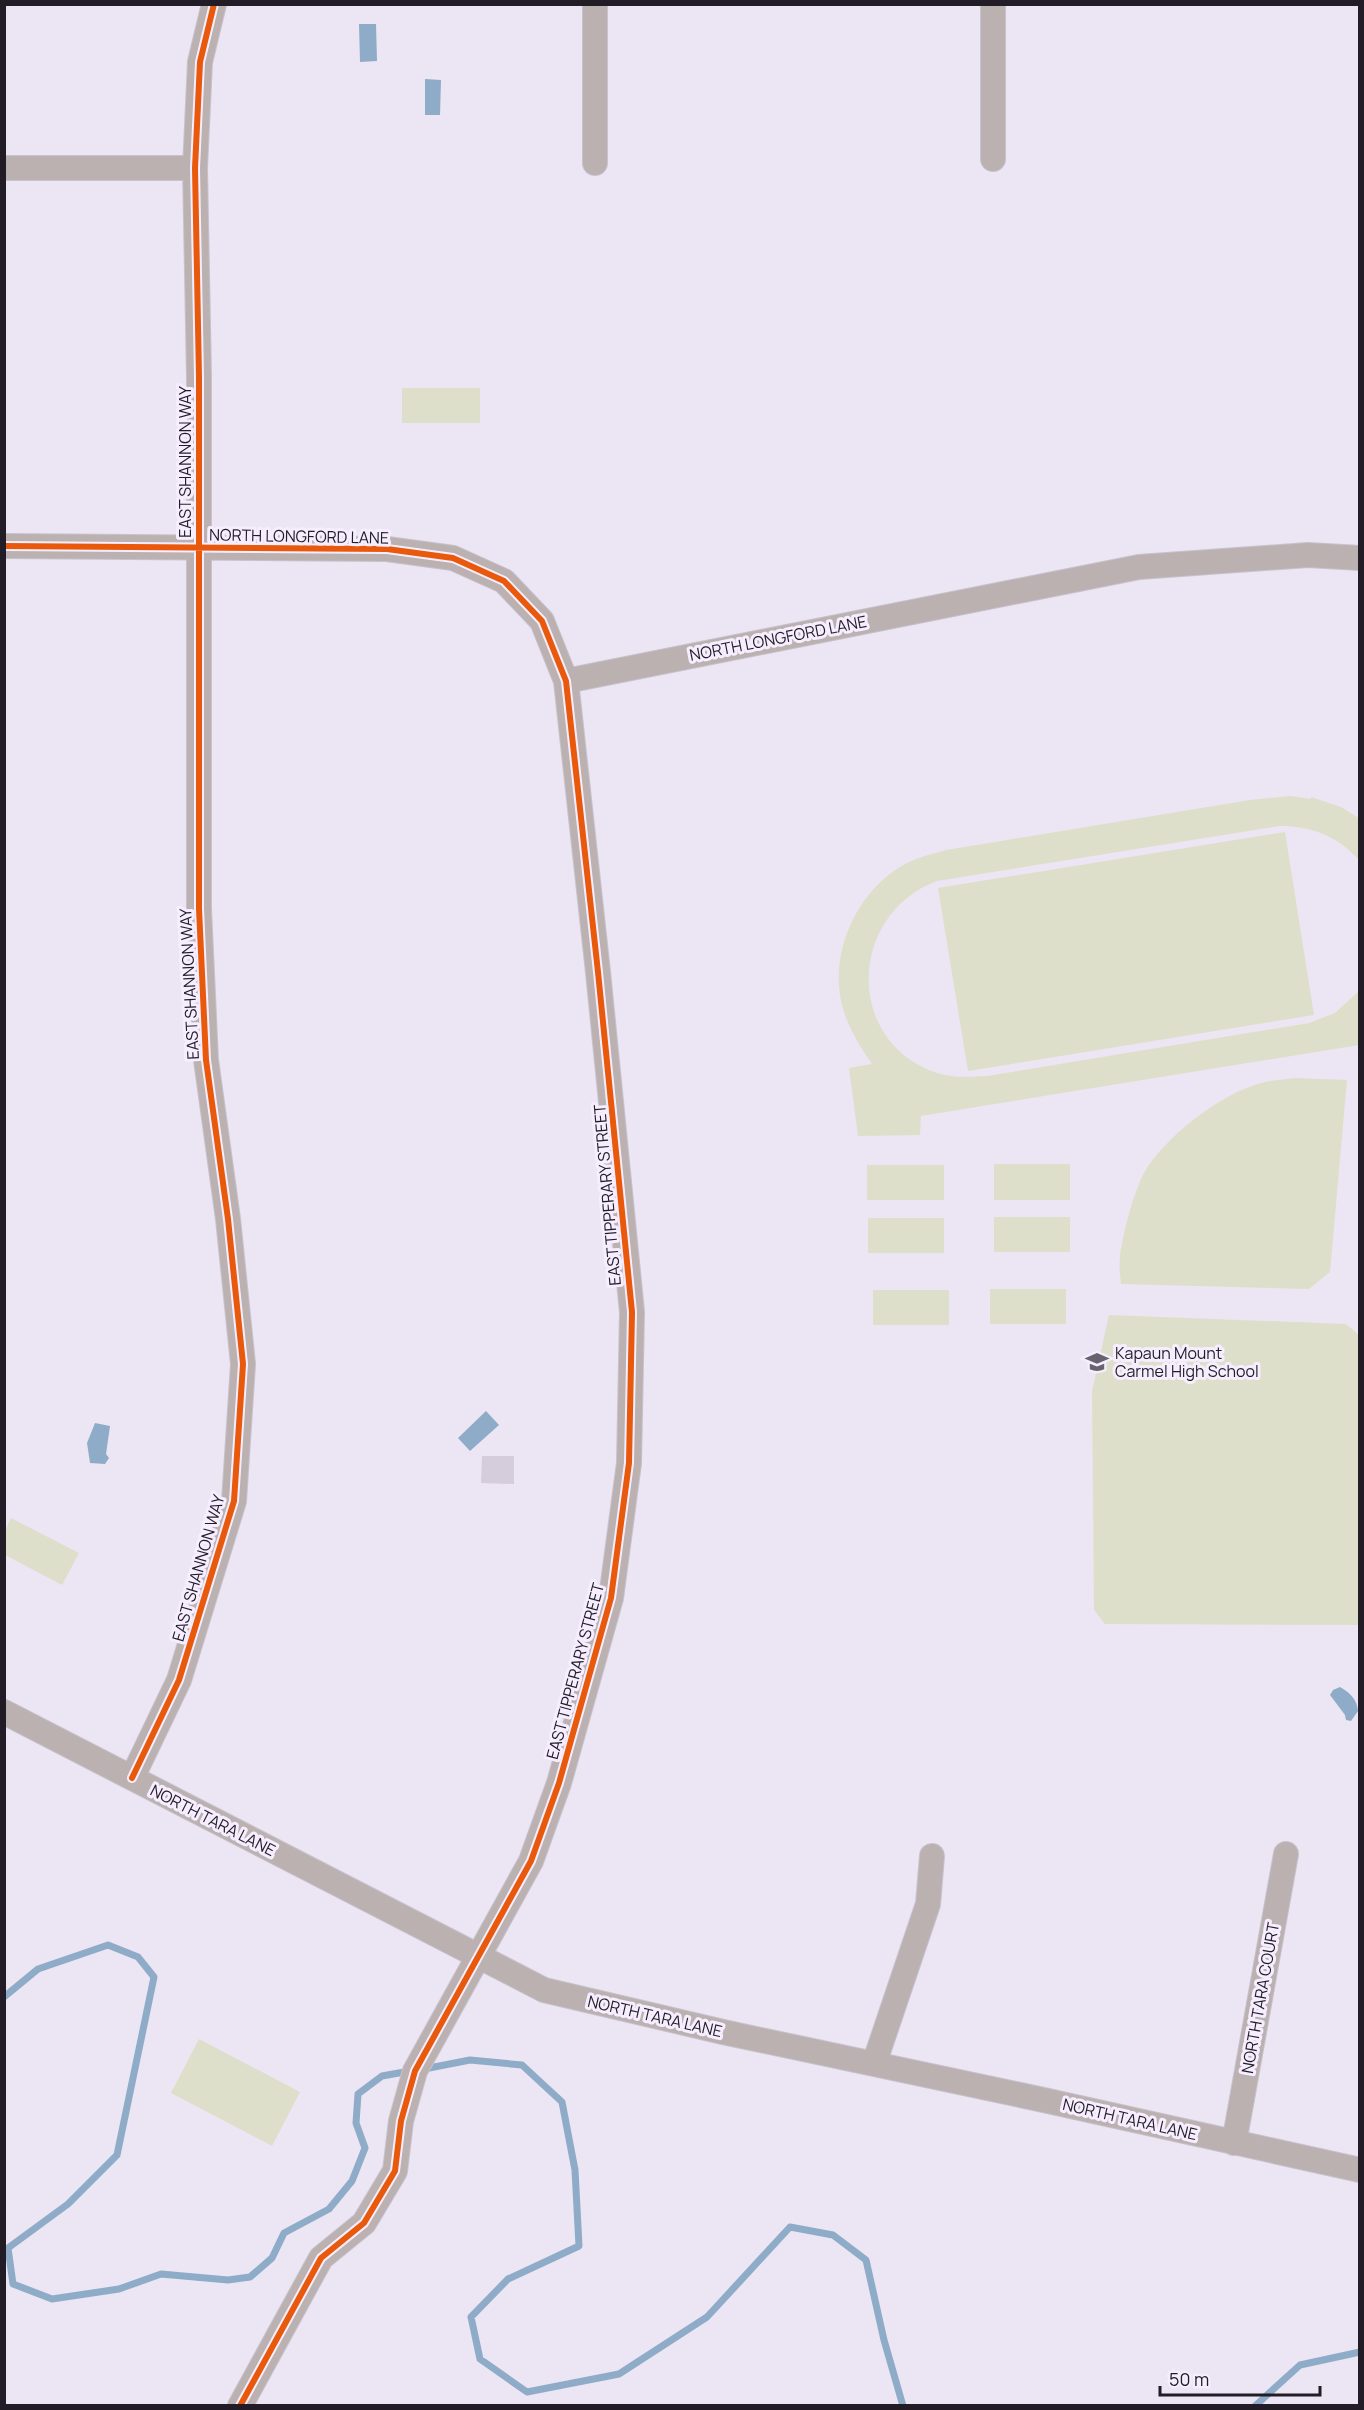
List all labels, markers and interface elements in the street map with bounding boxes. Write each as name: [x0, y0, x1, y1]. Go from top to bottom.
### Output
street label: EAST SHANNON WAY: [174, 386, 196, 538]
street label: NORTH LONGFORD LANE: [209, 523, 389, 549]
street label: NORTH LONGFORD LANE: [688, 610, 868, 666]
street label: EAST SHANNON WAY: [174, 908, 204, 1060]
street label: EAST TIPPERARY STREET: [588, 1103, 626, 1286]
place label: Kapaun Mount Carmel High School: [1115, 1342, 1259, 1382]
school or university icon: Kapaun Mount Carmel High School: [1084, 1349, 1110, 1375]
street label: EAST SHANNON WAY: [167, 1492, 229, 1644]
street label: EAST TIPPERARY STREET: [541, 1580, 609, 1762]
street label: NORTH TARA LANE: [147, 1779, 279, 1861]
street label: NORTH TARA COURT: [1236, 1920, 1284, 2075]
street label: NORTH TARA LANE: [586, 1990, 724, 2042]
street label: NORTH TARA LANE: [1061, 2093, 1199, 2145]
scale bar: [1160, 2359, 1320, 2397]
text: 50 m: [1169, 2367, 1209, 2391]

